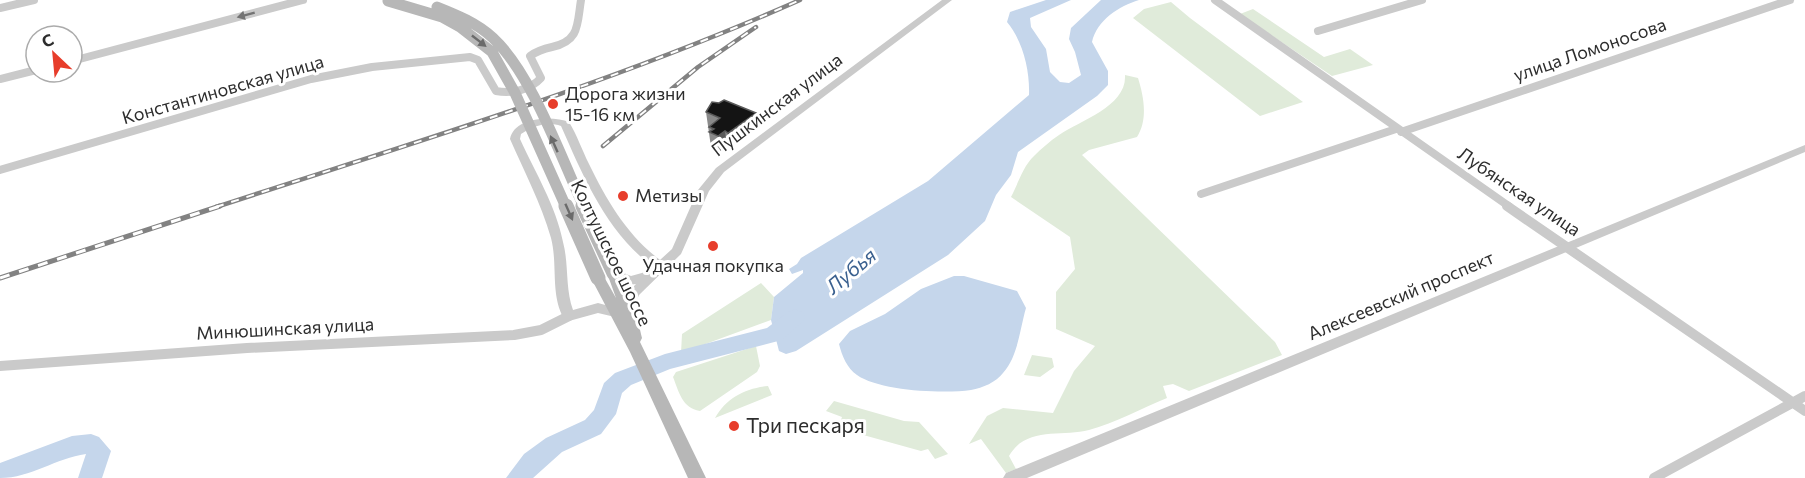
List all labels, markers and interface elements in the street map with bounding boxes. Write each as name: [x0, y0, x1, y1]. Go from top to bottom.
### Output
one-way arrow: [237, 11, 255, 20]
street label: улица Ломоносова: [1510, 13, 1669, 85]
north arrow: [24, 24, 84, 84]
text: С: [38, 29, 56, 51]
one-way arrow: [471, 35, 487, 48]
street label: Пушкинская улица: [707, 48, 846, 161]
street label: Константиновская улица: [119, 50, 326, 128]
place label: Дорога жизни 15-16 км: [565, 82, 686, 125]
marker: Дорога жизни 15-16 км: [546, 97, 560, 111]
one-way arrow: [550, 135, 559, 152]
street label: Лубянская улица: [1454, 142, 1585, 240]
street label: Колтушское шоссе: [567, 176, 657, 329]
place label: Метизы: [635, 184, 702, 206]
marker: Метизы: [616, 189, 630, 203]
one-way arrow: [564, 204, 573, 221]
marker: Удачная покупка: [706, 239, 720, 253]
water label: Лубья: [820, 242, 880, 299]
street label: Алексеевский проспект: [1304, 246, 1497, 344]
place label: Удачная покупка: [642, 254, 784, 276]
street label: Минюшинская улица: [195, 312, 374, 344]
place label: Три пескаря: [746, 412, 865, 437]
marker: Три пескаря: [727, 419, 741, 433]

